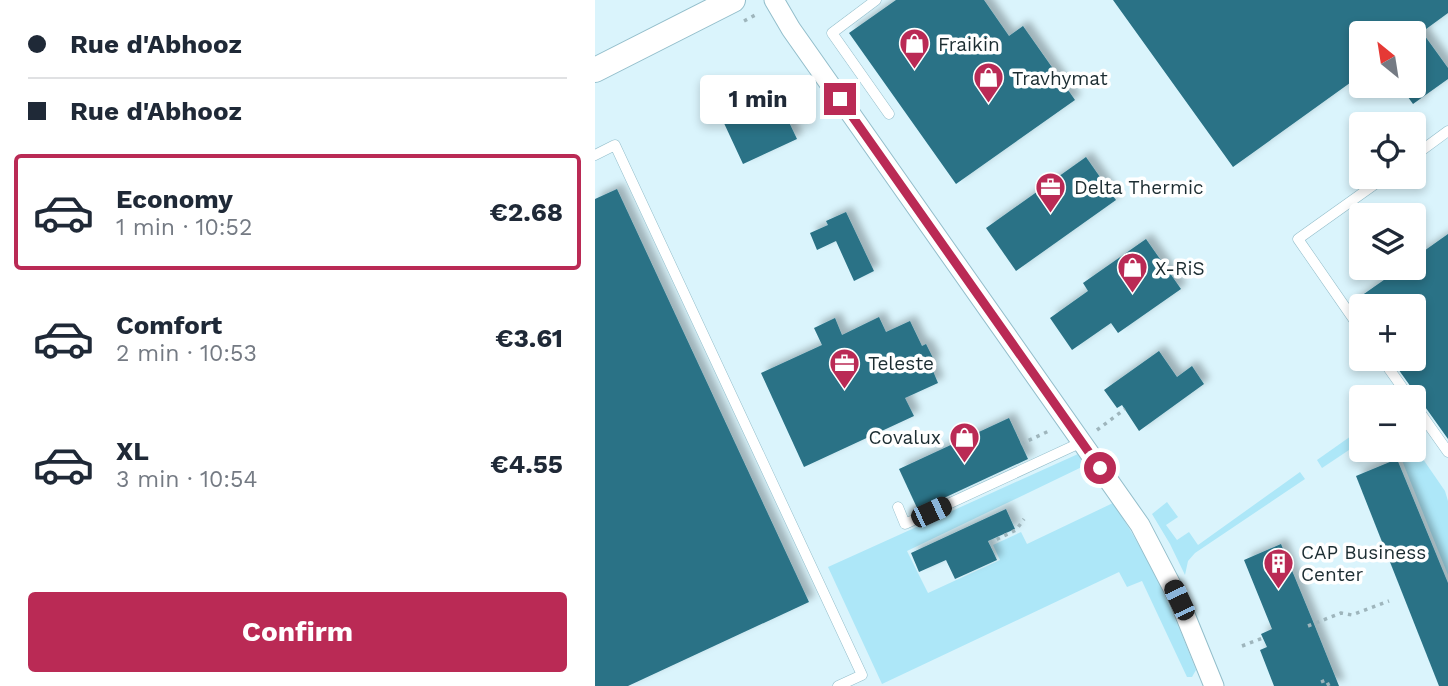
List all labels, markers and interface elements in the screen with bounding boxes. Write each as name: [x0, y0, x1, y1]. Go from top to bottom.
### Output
north arrow: [1349, 21, 1426, 98]
map controls: [1349, 21, 1426, 462]
shop icon: Fraikin: [898, 27, 932, 71]
text: Rue d'Abhooz: [70, 29, 242, 59]
place label: Fraikin: [938, 33, 1000, 56]
shop icon: Travhymat: [972, 61, 1006, 105]
place label: Travhymat: [1012, 67, 1108, 90]
callout: 1 min: [700, 74, 815, 124]
route end: [824, 83, 856, 115]
text: 1 min: [728, 86, 788, 113]
text: Rue d'Abhooz: [70, 96, 242, 126]
button: locate: [1349, 112, 1426, 189]
office icon: Delta Thermic: [1034, 170, 1068, 214]
place label: Delta Thermic: [1074, 176, 1204, 199]
icon: car: [32, 181, 95, 244]
text: Economy: [116, 184, 233, 214]
text: €2.68: [490, 197, 563, 227]
button: layers: [1349, 203, 1426, 280]
text: 1 min · 10:52: [116, 214, 252, 241]
shop icon: X-RiS: [1115, 251, 1149, 295]
place label: X-RiS: [1155, 257, 1205, 280]
button: +: [1349, 294, 1426, 371]
icon: car: [32, 307, 95, 370]
text: Comfort: [116, 310, 222, 340]
text: €3.61: [495, 323, 563, 353]
text: 2 min · 10:53: [116, 340, 257, 367]
office icon: Teleste: [828, 346, 862, 390]
place label: Teleste: [868, 352, 934, 375]
button: −: [1349, 385, 1426, 462]
shop icon: Covalux: [947, 420, 981, 464]
place label: Covalux: [869, 426, 941, 449]
icon: car: [32, 433, 95, 496]
text: XL: [116, 436, 149, 466]
text: €4.55: [490, 449, 563, 479]
route start: [1084, 452, 1116, 484]
text: 3 min · 10:54: [116, 466, 257, 493]
car: [908, 494, 955, 530]
place label: CAP Business Center: [1301, 541, 1426, 586]
building icon: CAP Business Center: [1261, 546, 1295, 590]
car: [1161, 577, 1198, 623]
button: Confirm: [28, 592, 567, 672]

